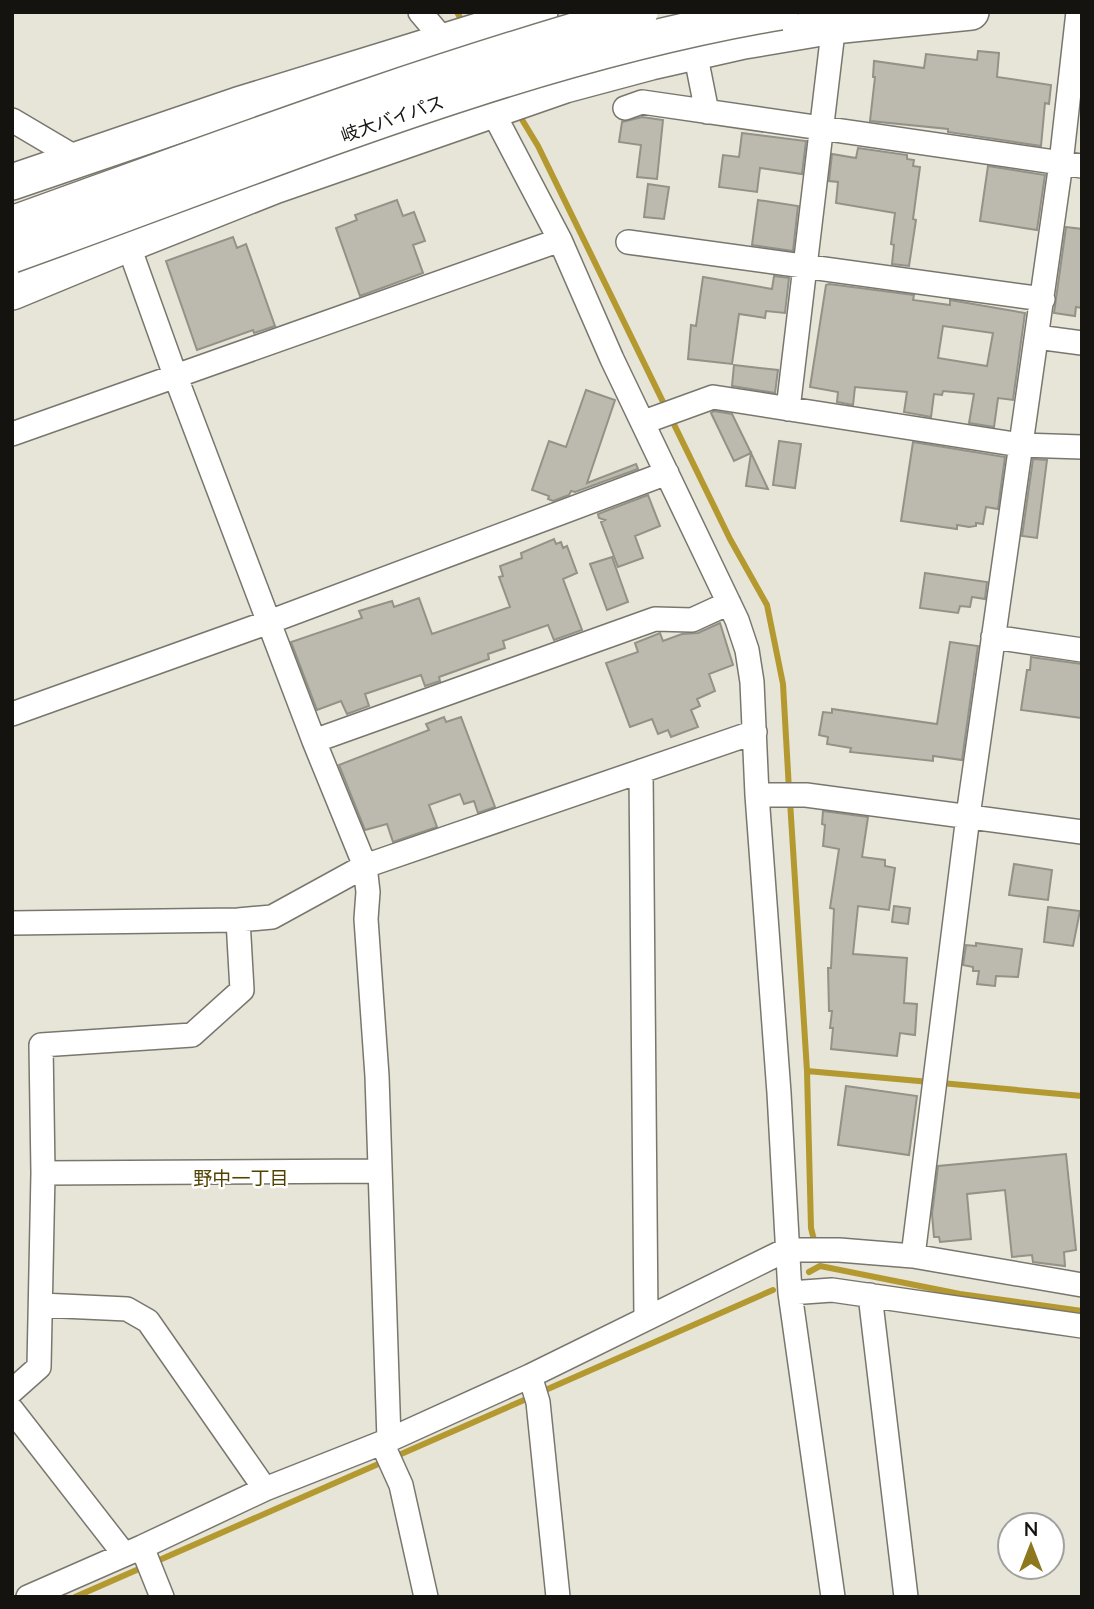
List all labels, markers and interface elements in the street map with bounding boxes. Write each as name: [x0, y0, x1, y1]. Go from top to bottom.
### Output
street label: 岐大バイパス: [338, 90, 446, 146]
district label: 野中一丁目: [193, 1166, 289, 1189]
north arrow: [996, 1511, 1066, 1581]
text: N: [1024, 1517, 1038, 1540]

